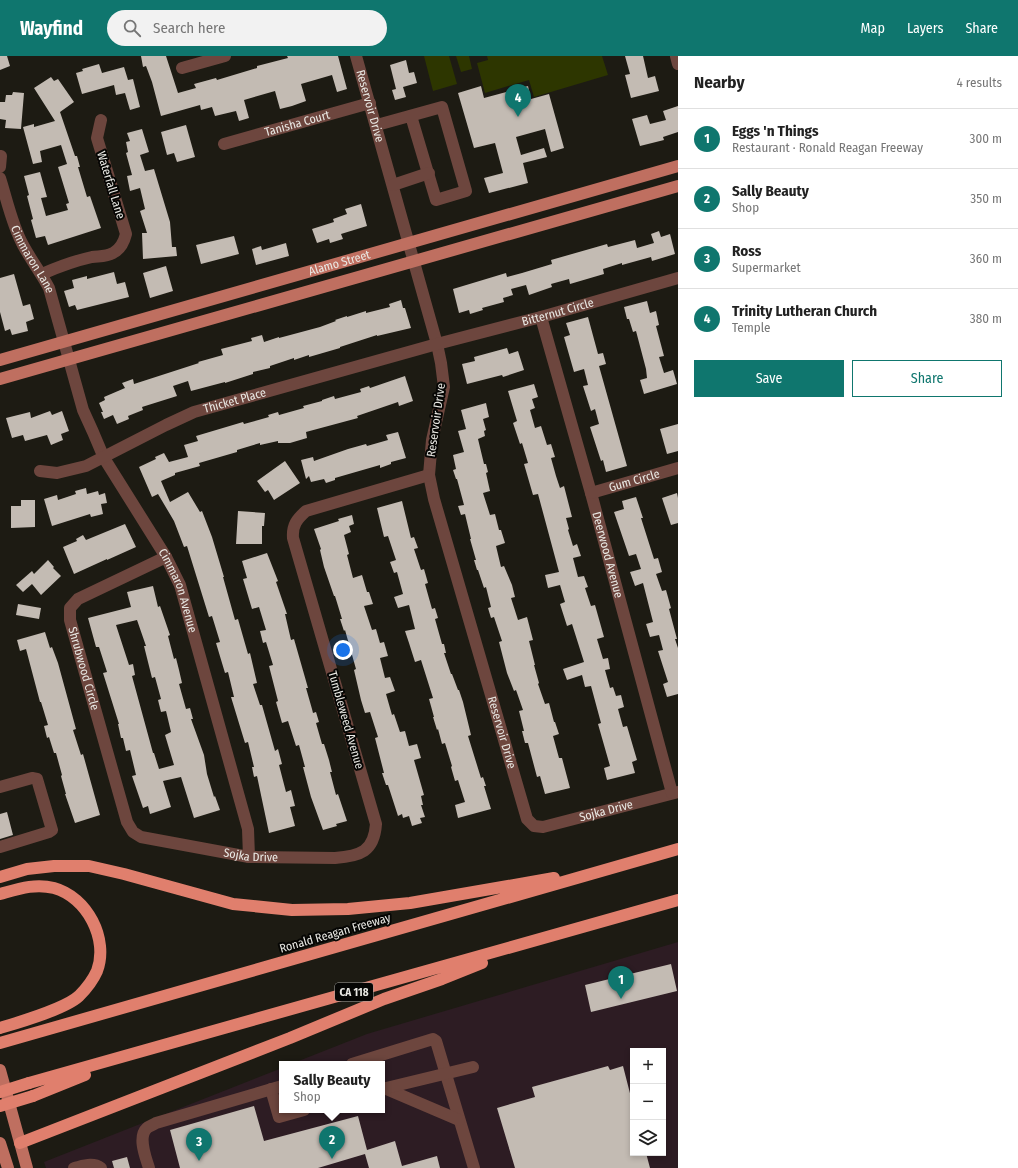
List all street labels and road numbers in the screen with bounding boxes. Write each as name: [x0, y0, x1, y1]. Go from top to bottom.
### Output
street label: Reservoir Drive: [353, 68, 387, 144]
street label: Tanisha Court: [263, 108, 331, 139]
street label: Waterfall Lane: [94, 149, 128, 221]
street label: Cimmaron Lane: [8, 223, 57, 295]
street label: Alamo Street: [307, 247, 372, 278]
street label: Bitternut Circle: [520, 295, 595, 329]
street label: Reservoir Drive: [424, 382, 448, 458]
street label: Thicket Place: [202, 385, 268, 416]
street label: Gum Circle: [607, 467, 661, 495]
street label: Deerwood Avenue: [589, 510, 626, 600]
street label: Cimmaron Avenue: [156, 546, 200, 634]
street label: Shrubwood Circle: [65, 625, 102, 712]
street label: Tumbleweed Avenue: [325, 670, 367, 771]
street label: Reservoir Drive: [485, 695, 519, 770]
street label: Sojka Drive: [578, 797, 634, 824]
street label: Sojka Drive: [222, 845, 278, 864]
street label: Ronald Reagan Freeway: [278, 910, 393, 956]
road number: CA 118: [335, 983, 373, 1001]

